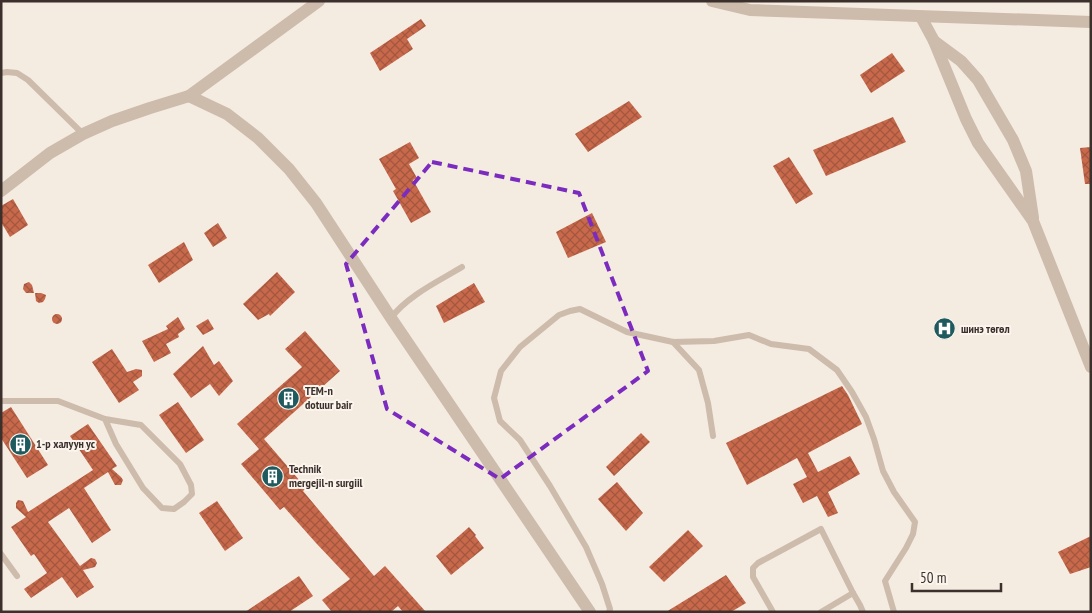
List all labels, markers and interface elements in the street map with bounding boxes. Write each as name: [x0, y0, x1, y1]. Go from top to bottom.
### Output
hospital icon: шинэ төгөл: [933, 317, 957, 341]
place label: шинэ төгөл: [961, 321, 1010, 336]
place label: TEM-n dotuur bair: [305, 383, 353, 412]
building icon: TEM-n dotuur bair: [277, 386, 301, 410]
building icon: 1-р халуун ус: [8, 432, 32, 456]
place label: 1-р халуун ус: [36, 436, 96, 451]
place label: Technik mergejil-n surgiil: [289, 461, 363, 490]
building icon: Technik mergejil-n surgiil: [261, 464, 285, 488]
scale bar: [912, 560, 1001, 592]
text: 50 m: [920, 568, 946, 587]

